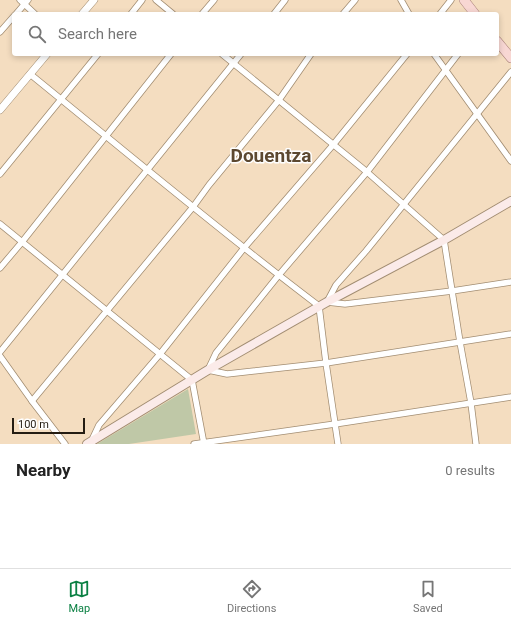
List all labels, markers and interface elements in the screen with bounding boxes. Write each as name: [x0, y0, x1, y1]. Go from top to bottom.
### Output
search box: [12, 12, 499, 56]
icon: search: [26, 23, 48, 45]
text: Search here: [58, 25, 137, 43]
district label: Douentza: [231, 144, 311, 167]
scale bar: [12, 416, 85, 435]
text: 100 m: [18, 418, 49, 431]
text: Nearby: [16, 460, 71, 480]
text: 0 results: [445, 463, 495, 478]
tab: Map: [68, 578, 90, 615]
tab: Directions: [227, 578, 276, 615]
tab: Saved: [413, 578, 443, 615]

